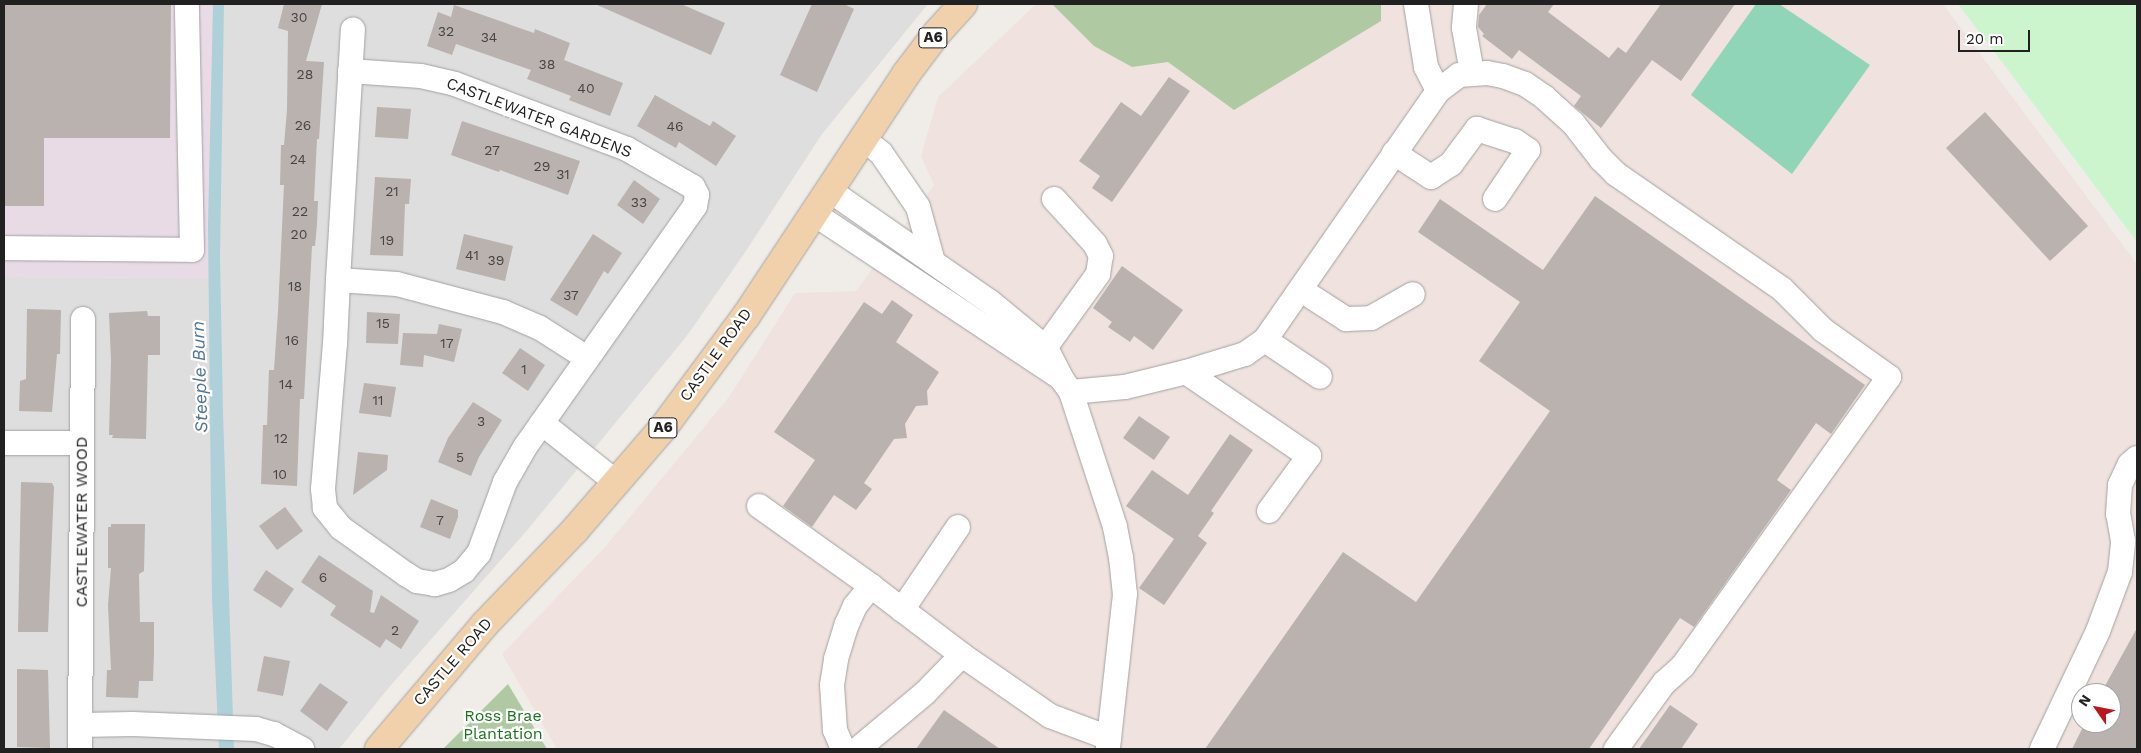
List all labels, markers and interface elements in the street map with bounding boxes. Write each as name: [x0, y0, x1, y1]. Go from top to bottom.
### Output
house number: 30: [291, 9, 307, 25]
scale bar: [1961, 20, 2034, 52]
house number: 32: [438, 23, 454, 39]
road number: A6: [918, 26, 948, 50]
house number: 34: [481, 29, 497, 45]
text: 20 m: [1966, 30, 2004, 48]
house number: 38: [539, 56, 555, 72]
house number: 28: [297, 66, 313, 82]
street label: CASTLEWATER GARDENS: [444, 74, 634, 162]
house number: 40: [577, 80, 595, 96]
house number: 26: [295, 117, 311, 133]
house number: 46: [666, 118, 684, 134]
house number: 27: [484, 142, 500, 158]
house number: 24: [290, 151, 306, 167]
house number: 29: [534, 158, 550, 174]
house number: 31: [556, 166, 570, 182]
house number: 21: [385, 183, 399, 199]
house number: 33: [631, 194, 647, 210]
house number: 22: [292, 203, 308, 219]
house number: 20: [291, 226, 307, 242]
house number: 19: [380, 232, 394, 248]
house number: 41: [465, 247, 479, 263]
house number: 39: [488, 252, 504, 268]
house number: 18: [288, 278, 302, 294]
house number: 37: [563, 287, 579, 303]
street label: CASTLE ROAD: [676, 305, 756, 405]
house number: 15: [376, 315, 390, 331]
water label: Steeple Burn: [187, 321, 213, 433]
house number: 16: [285, 332, 299, 348]
house number: 17: [440, 335, 454, 351]
house number: 1: [521, 361, 527, 377]
house number: 14: [279, 376, 293, 392]
house number: 11: [373, 392, 383, 408]
house number: 3: [477, 413, 485, 429]
road number: A6: [648, 416, 678, 440]
house number: 12: [274, 430, 288, 446]
street label: CASTLEWATER WOOD: [72, 436, 92, 608]
house number: 5: [456, 449, 464, 465]
house number: 10: [273, 466, 287, 482]
house number: 7: [436, 512, 444, 528]
house number: 6: [319, 569, 327, 585]
street label: CASTLE ROAD: [410, 614, 496, 710]
house number: 2: [391, 622, 399, 638]
north arrow: [2071, 683, 2121, 733]
text: N: [2075, 692, 2094, 709]
park label: Ross Brae Plantation: [463, 706, 543, 744]

